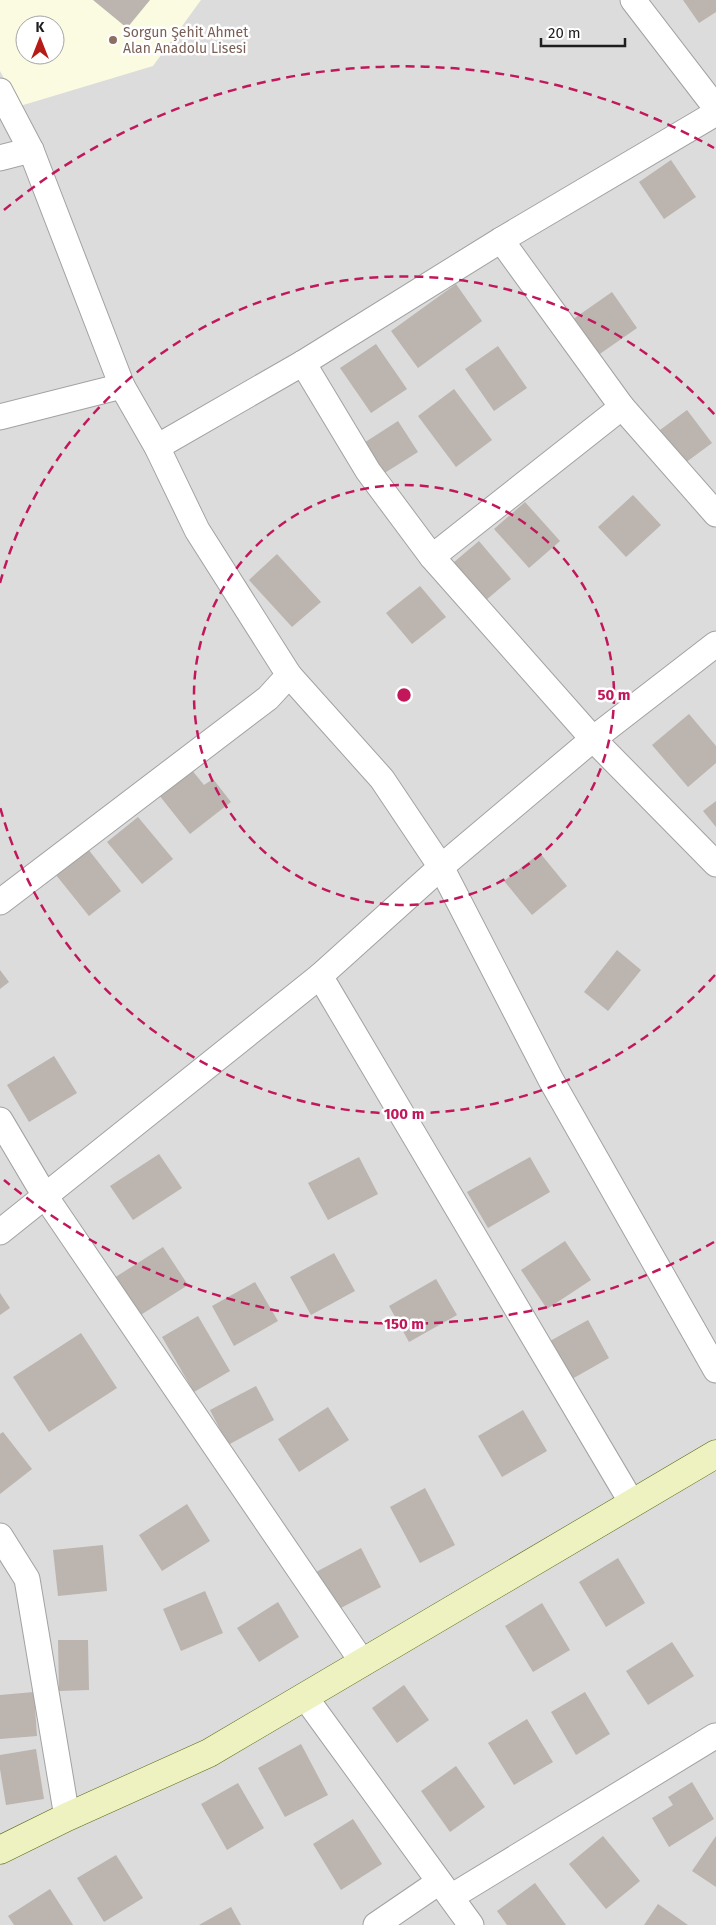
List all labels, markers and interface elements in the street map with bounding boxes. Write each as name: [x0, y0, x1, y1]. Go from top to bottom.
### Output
north arrow: [15, 15, 65, 65]
scale bar: [541, 15, 625, 47]
text: K: [36, 19, 46, 36]
place label: Sorgun Şehit Ahmet Alan Anadolu Lisesi: [123, 24, 249, 57]
text: 20 m: [548, 24, 581, 42]
marker: Sorgun Şehit Ahmet Alan Anadolu Lisesi: [107, 34, 119, 46]
centre of rings: [395, 686, 413, 704]
text: 50 m: [597, 686, 631, 704]
text: 100 m: [384, 1105, 424, 1123]
text: 150 m: [384, 1315, 424, 1333]

